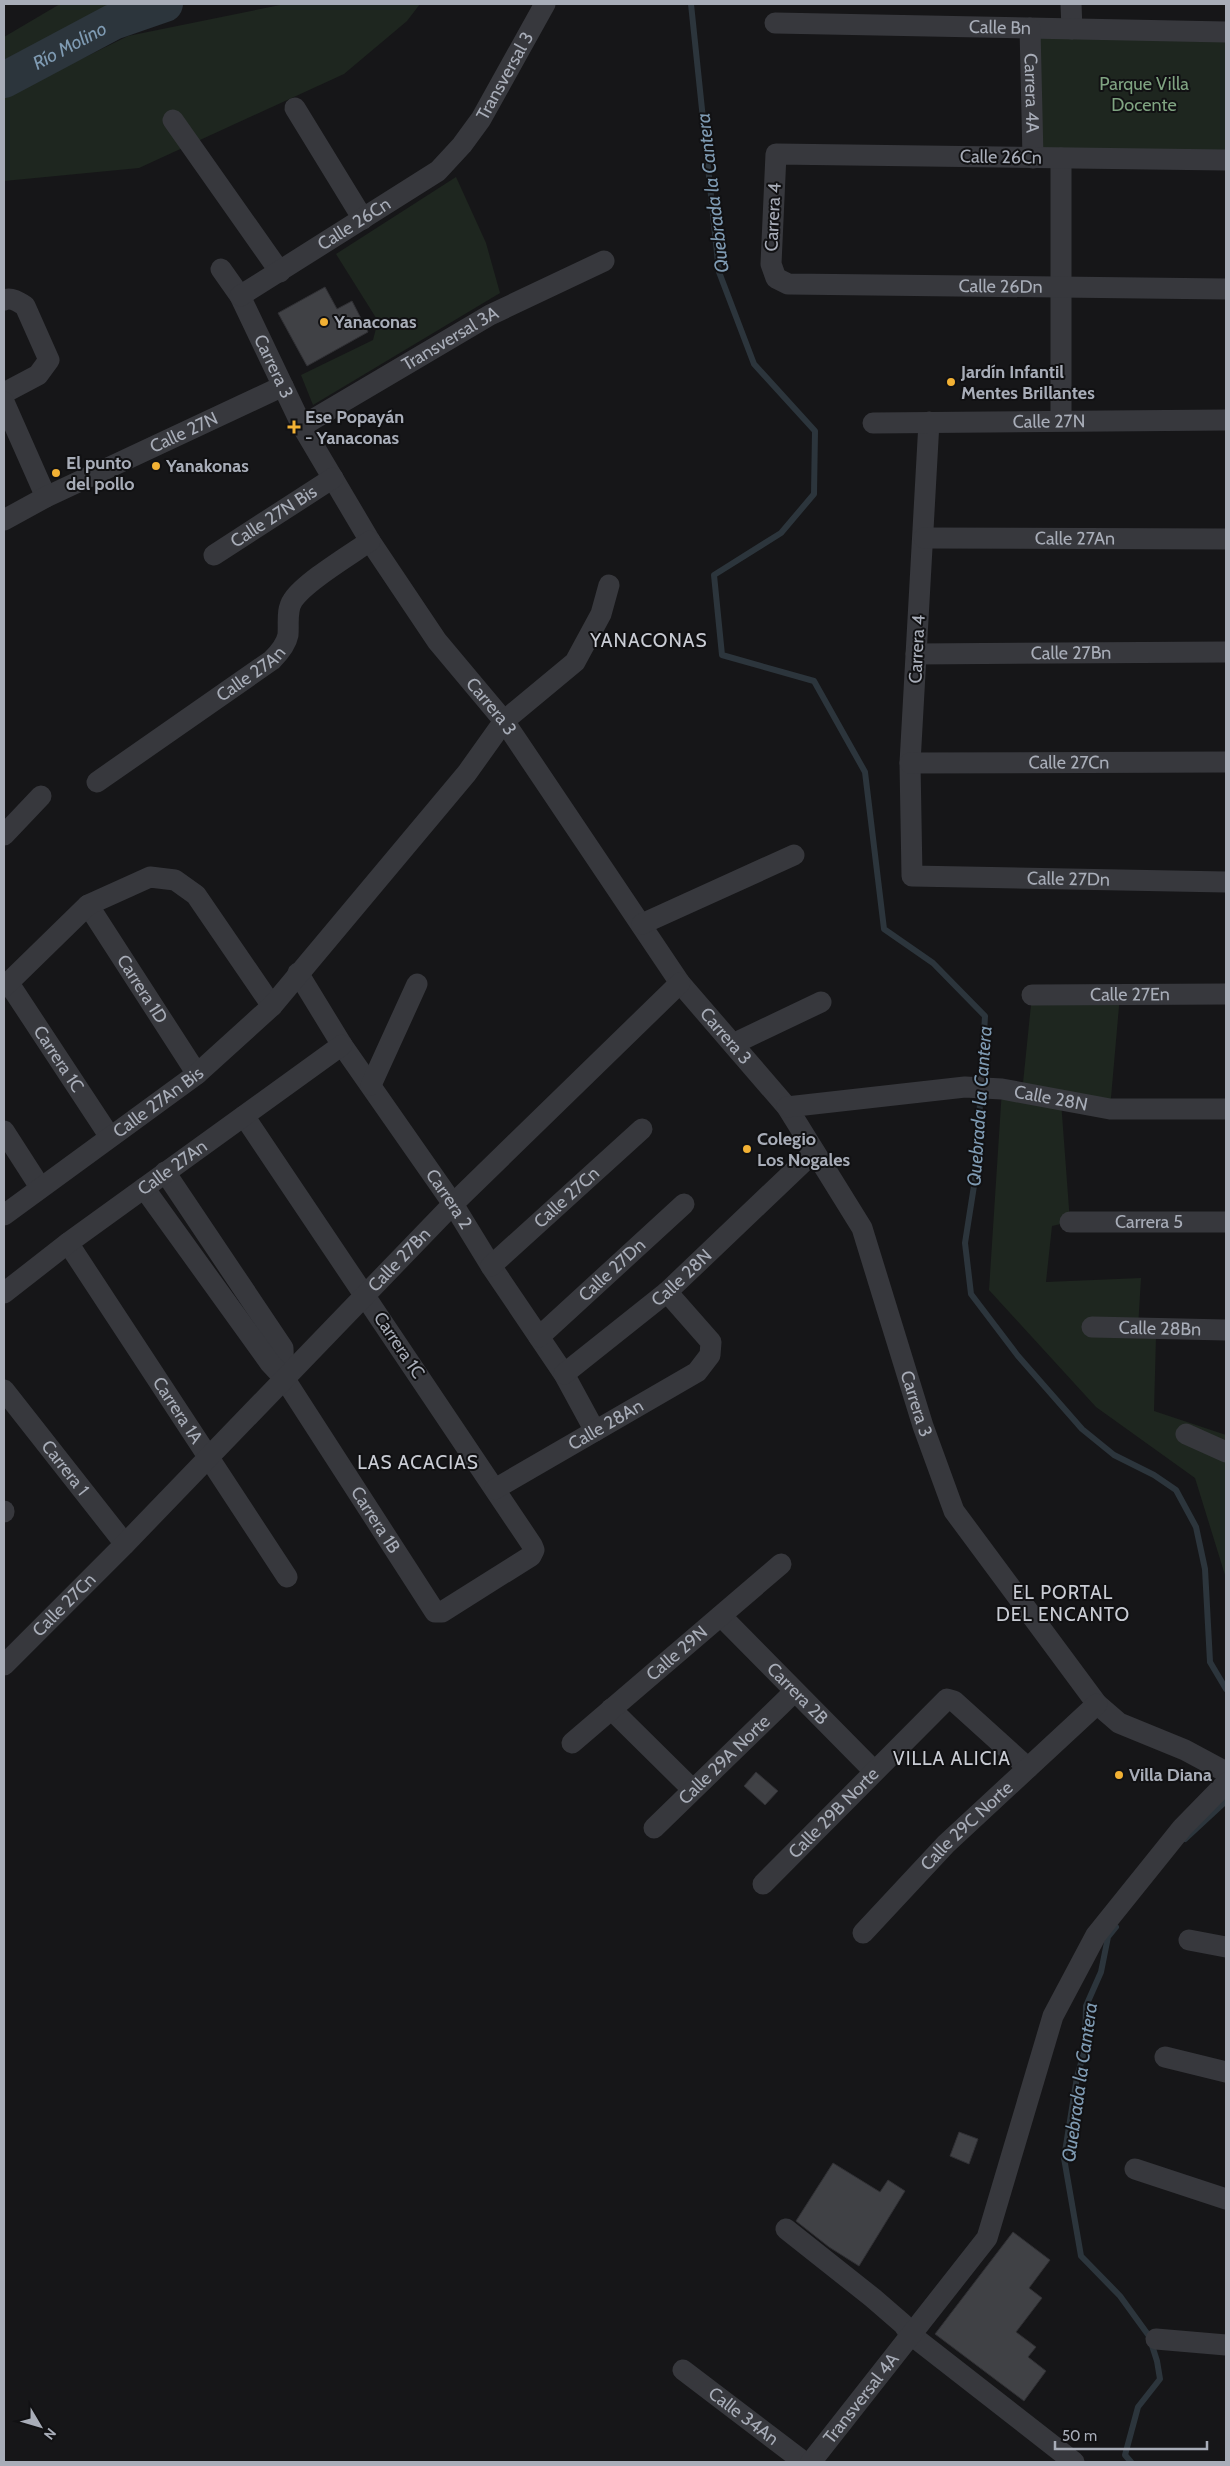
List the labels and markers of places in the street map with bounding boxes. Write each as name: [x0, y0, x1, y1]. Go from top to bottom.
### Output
place label: Yanaconas: [333, 311, 417, 333]
marker: Yanaconas: [318, 316, 330, 328]
place label: Jardín Infantil Mentes Brillantes: [960, 361, 1095, 404]
marker: Jardín Infantil Mentes Brillantes: [945, 376, 957, 388]
place label: Ese Popayán - Yanaconas: [305, 406, 404, 449]
marker: Ese Popayán - Yanaconas: [287, 420, 301, 434]
place label: El punto del pollo: [66, 452, 135, 495]
place label: Yanakonas: [165, 455, 249, 477]
marker: Yanakonas: [150, 460, 162, 472]
marker: El punto del pollo: [50, 467, 62, 479]
place label: Colegio Los Nogales: [757, 1128, 850, 1171]
marker: Colegio Los Nogales: [741, 1143, 753, 1155]
place label: Villa Diana: [1129, 1764, 1212, 1786]
marker: Villa Diana: [1113, 1769, 1125, 1781]

